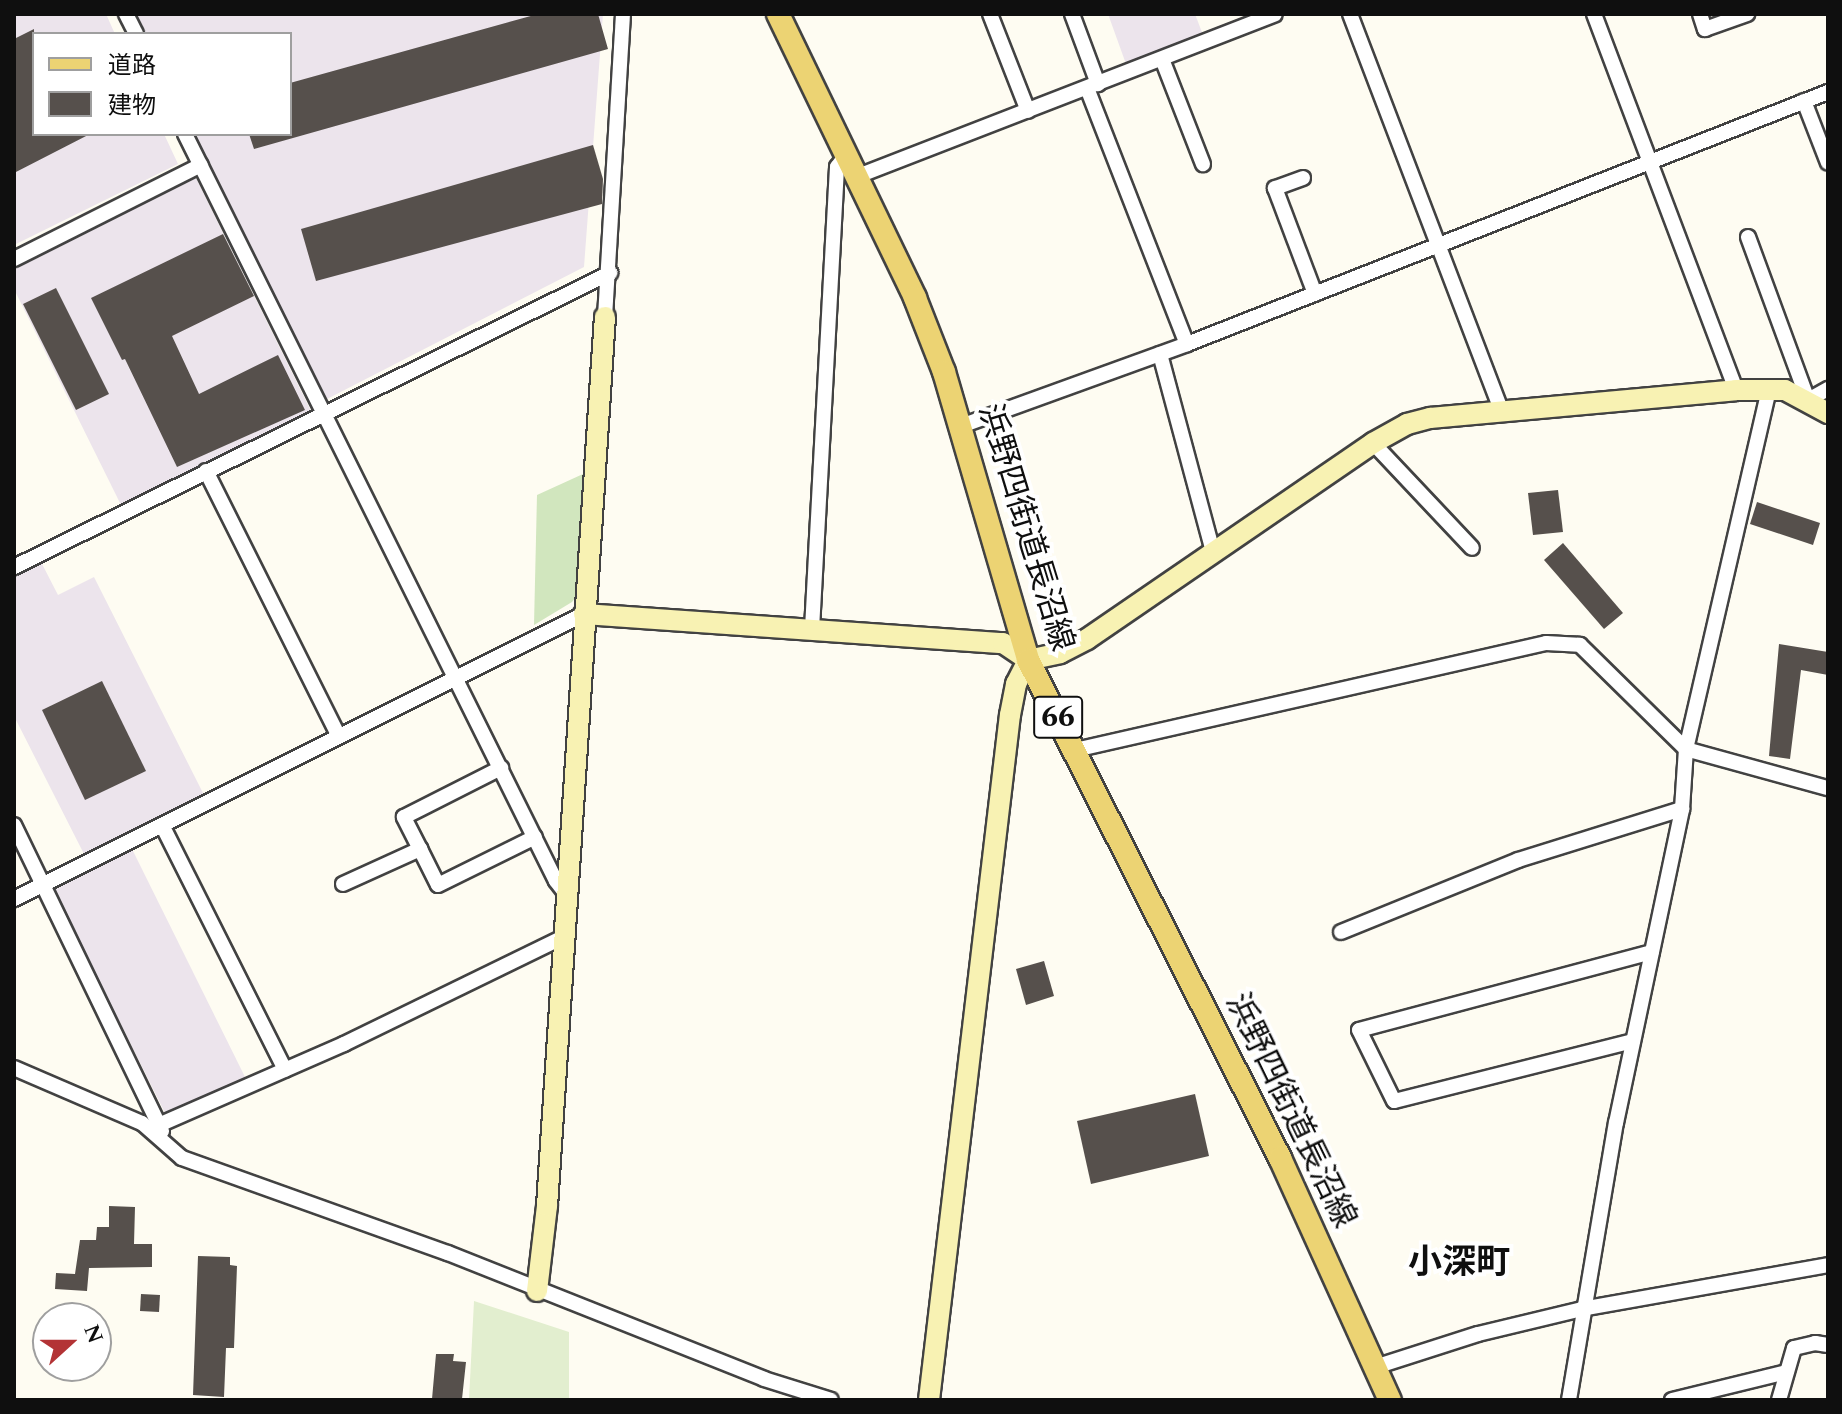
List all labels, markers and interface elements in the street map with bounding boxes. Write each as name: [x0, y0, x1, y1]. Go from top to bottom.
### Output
legend: [32, 32, 292, 136]
text: 道路: [108, 48, 156, 84]
text: 建物: [108, 88, 156, 124]
street label: 浜野四街道長沼線: [969, 400, 1081, 656]
road number: 66: [1032, 691, 1084, 743]
street label: 浜野四街道長沼線: [1217, 988, 1363, 1234]
district label: 小深町: [1408, 1244, 1510, 1284]
north arrow: [32, 1302, 112, 1382]
text: N: [74, 1320, 112, 1348]

